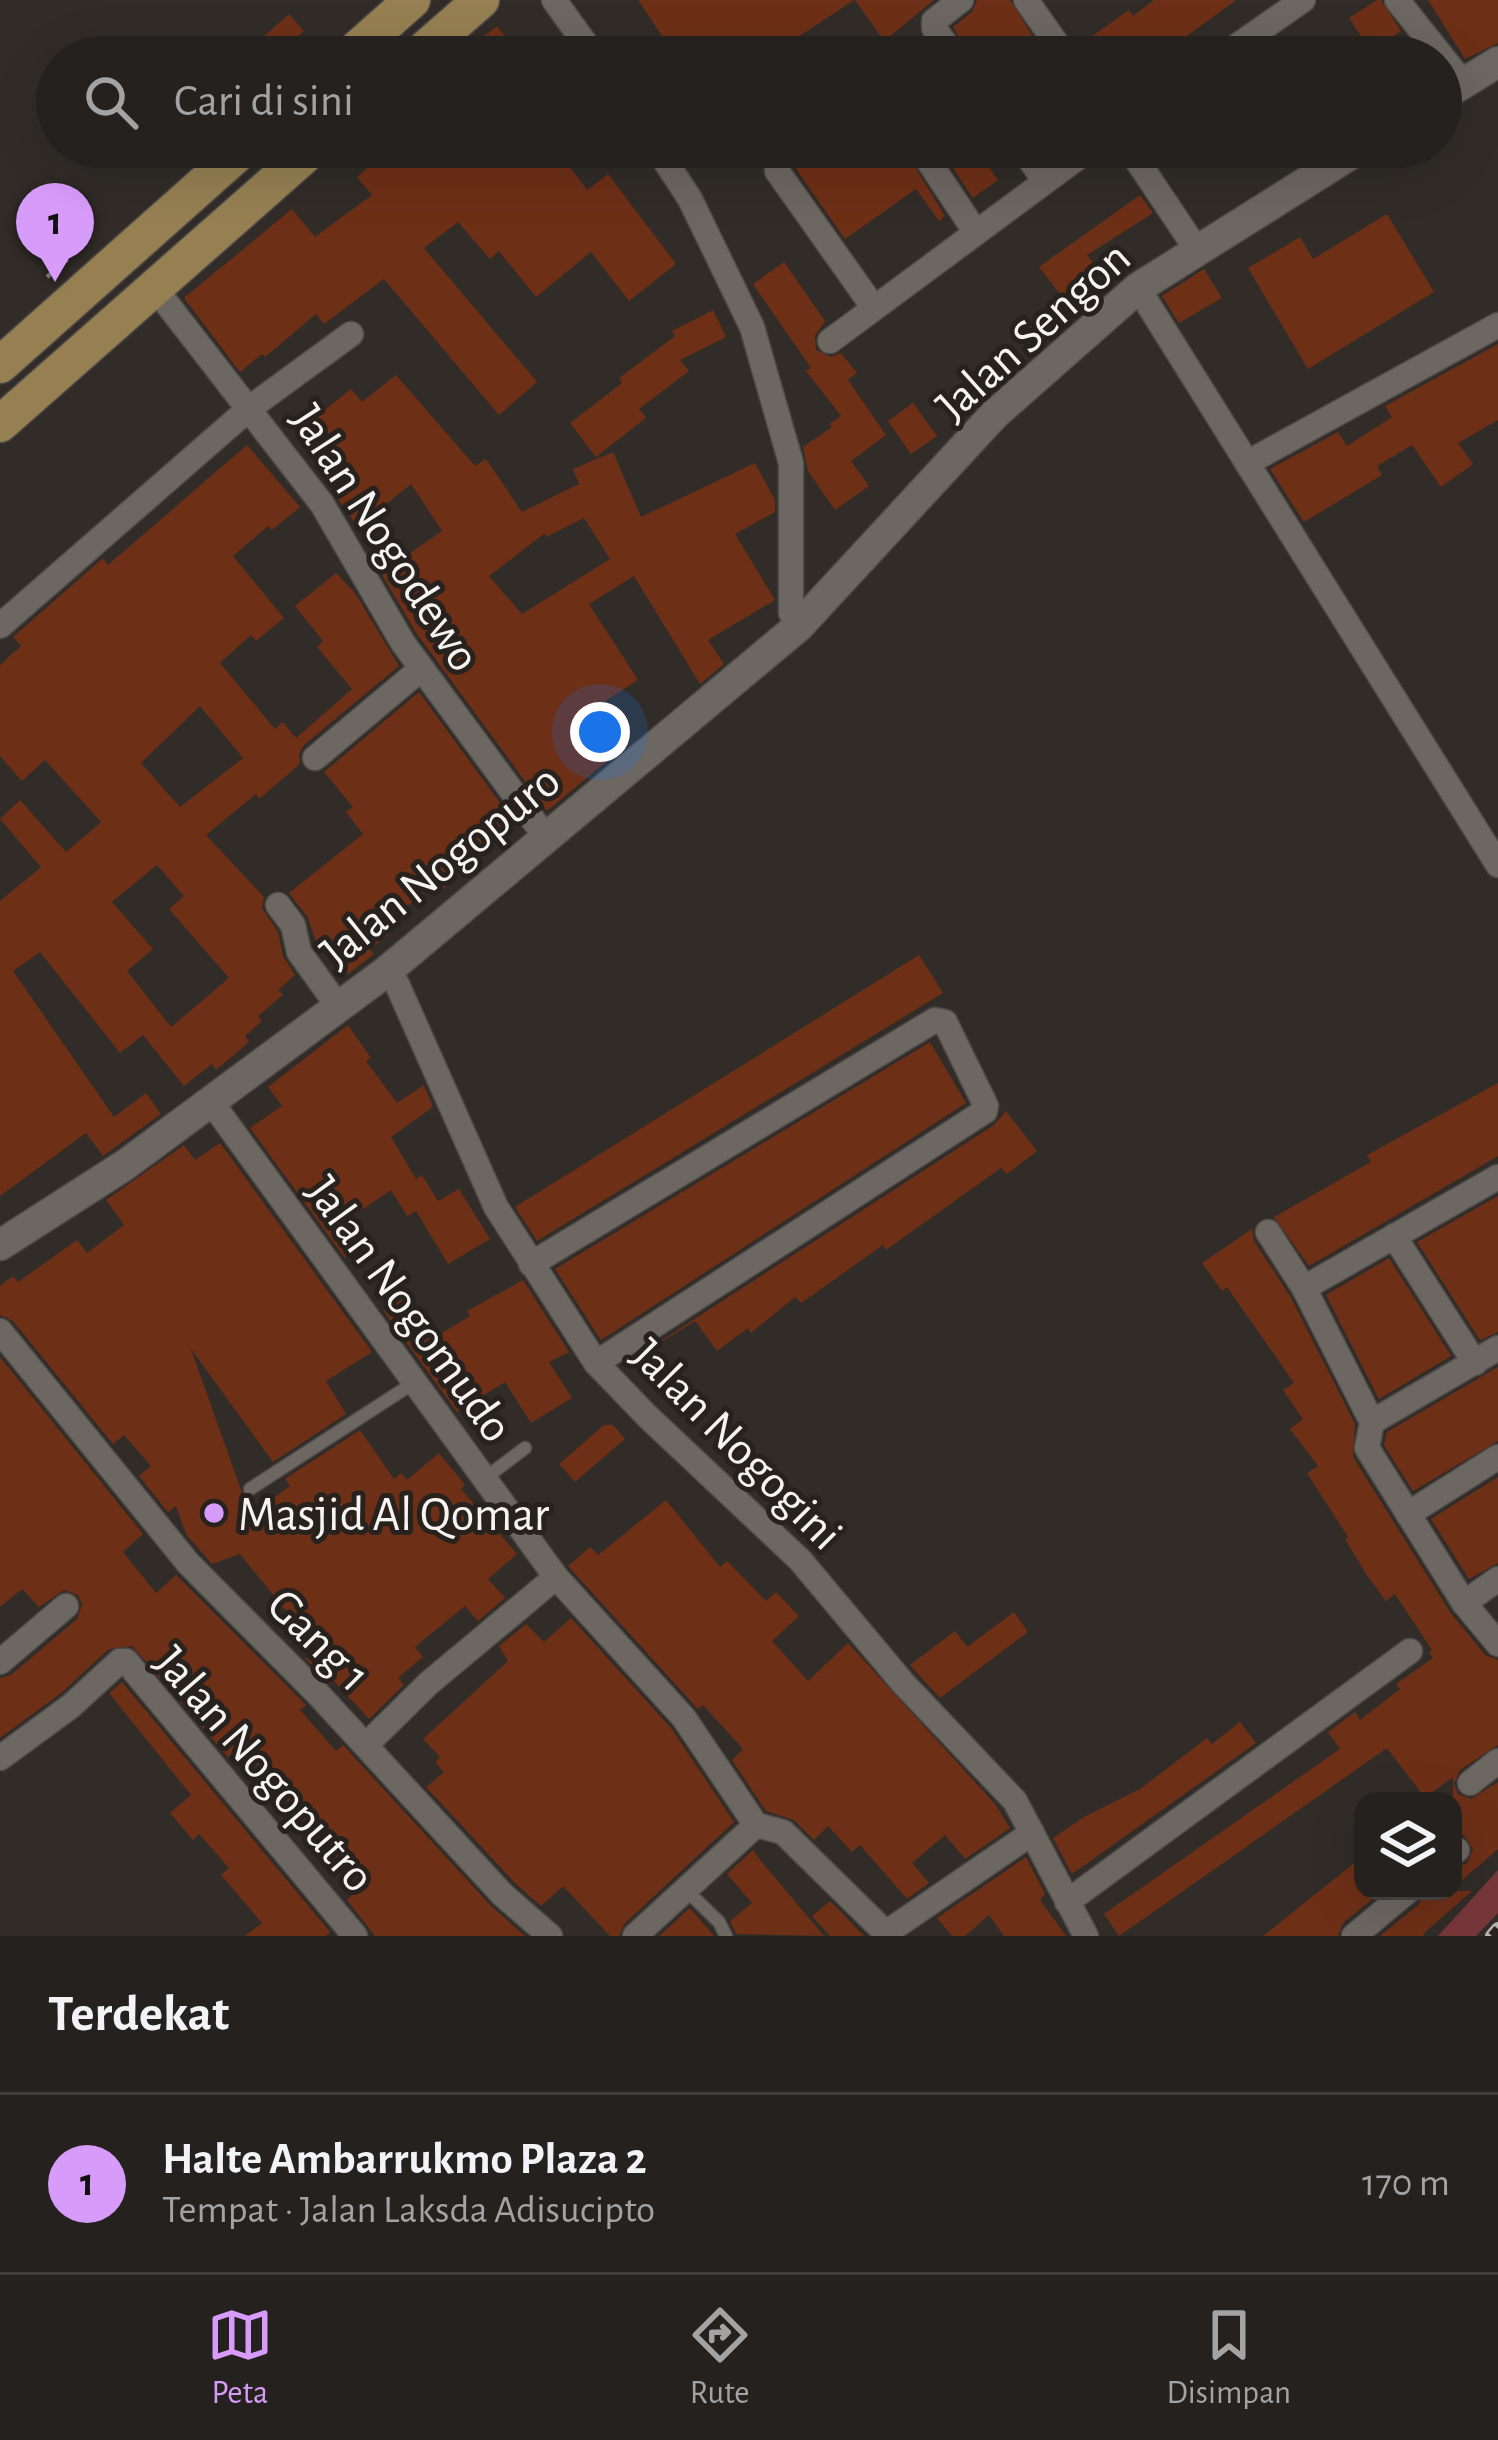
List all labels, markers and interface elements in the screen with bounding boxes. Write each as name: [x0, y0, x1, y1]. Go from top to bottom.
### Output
search box: [36, 36, 1462, 168]
icon: search: [78, 69, 144, 135]
text: Cari di sini: [174, 79, 354, 124]
pin: 1: [16, 183, 94, 282]
street label: Jalan Sengon: [928, 233, 1140, 431]
street label: Jalan Nogodewo: [281, 397, 488, 680]
your location: [570, 702, 630, 762]
street label: Jalan Nogopuro: [312, 757, 570, 978]
street label: Jalan Nogomudo: [296, 1168, 521, 1451]
street label: Jalan Nogogini: [621, 1331, 850, 1560]
place label: Masjid Al Qomar: [238, 1492, 550, 1540]
marker: Masjid Al Qomar: [201, 1500, 227, 1526]
street label: Gang 1: [258, 1581, 378, 1701]
street label: Jalan Nogoputro: [145, 1638, 383, 1902]
map controls: [1354, 1792, 1462, 1900]
button: layers: [1354, 1792, 1462, 1900]
text: Terdekat: [48, 1989, 229, 2040]
text: Halte Ambarrukmo Plaza 2: [162, 2137, 647, 2182]
text: 1: [80, 2164, 94, 2203]
text: 170 m: [1362, 2164, 1450, 2203]
text: Tempat · Jalan Laksda Adisucipto: [162, 2191, 655, 2230]
tab: Peta: [207, 2302, 273, 2414]
tab: Rute: [687, 2302, 753, 2414]
tab: Disimpan: [1166, 2302, 1291, 2414]

